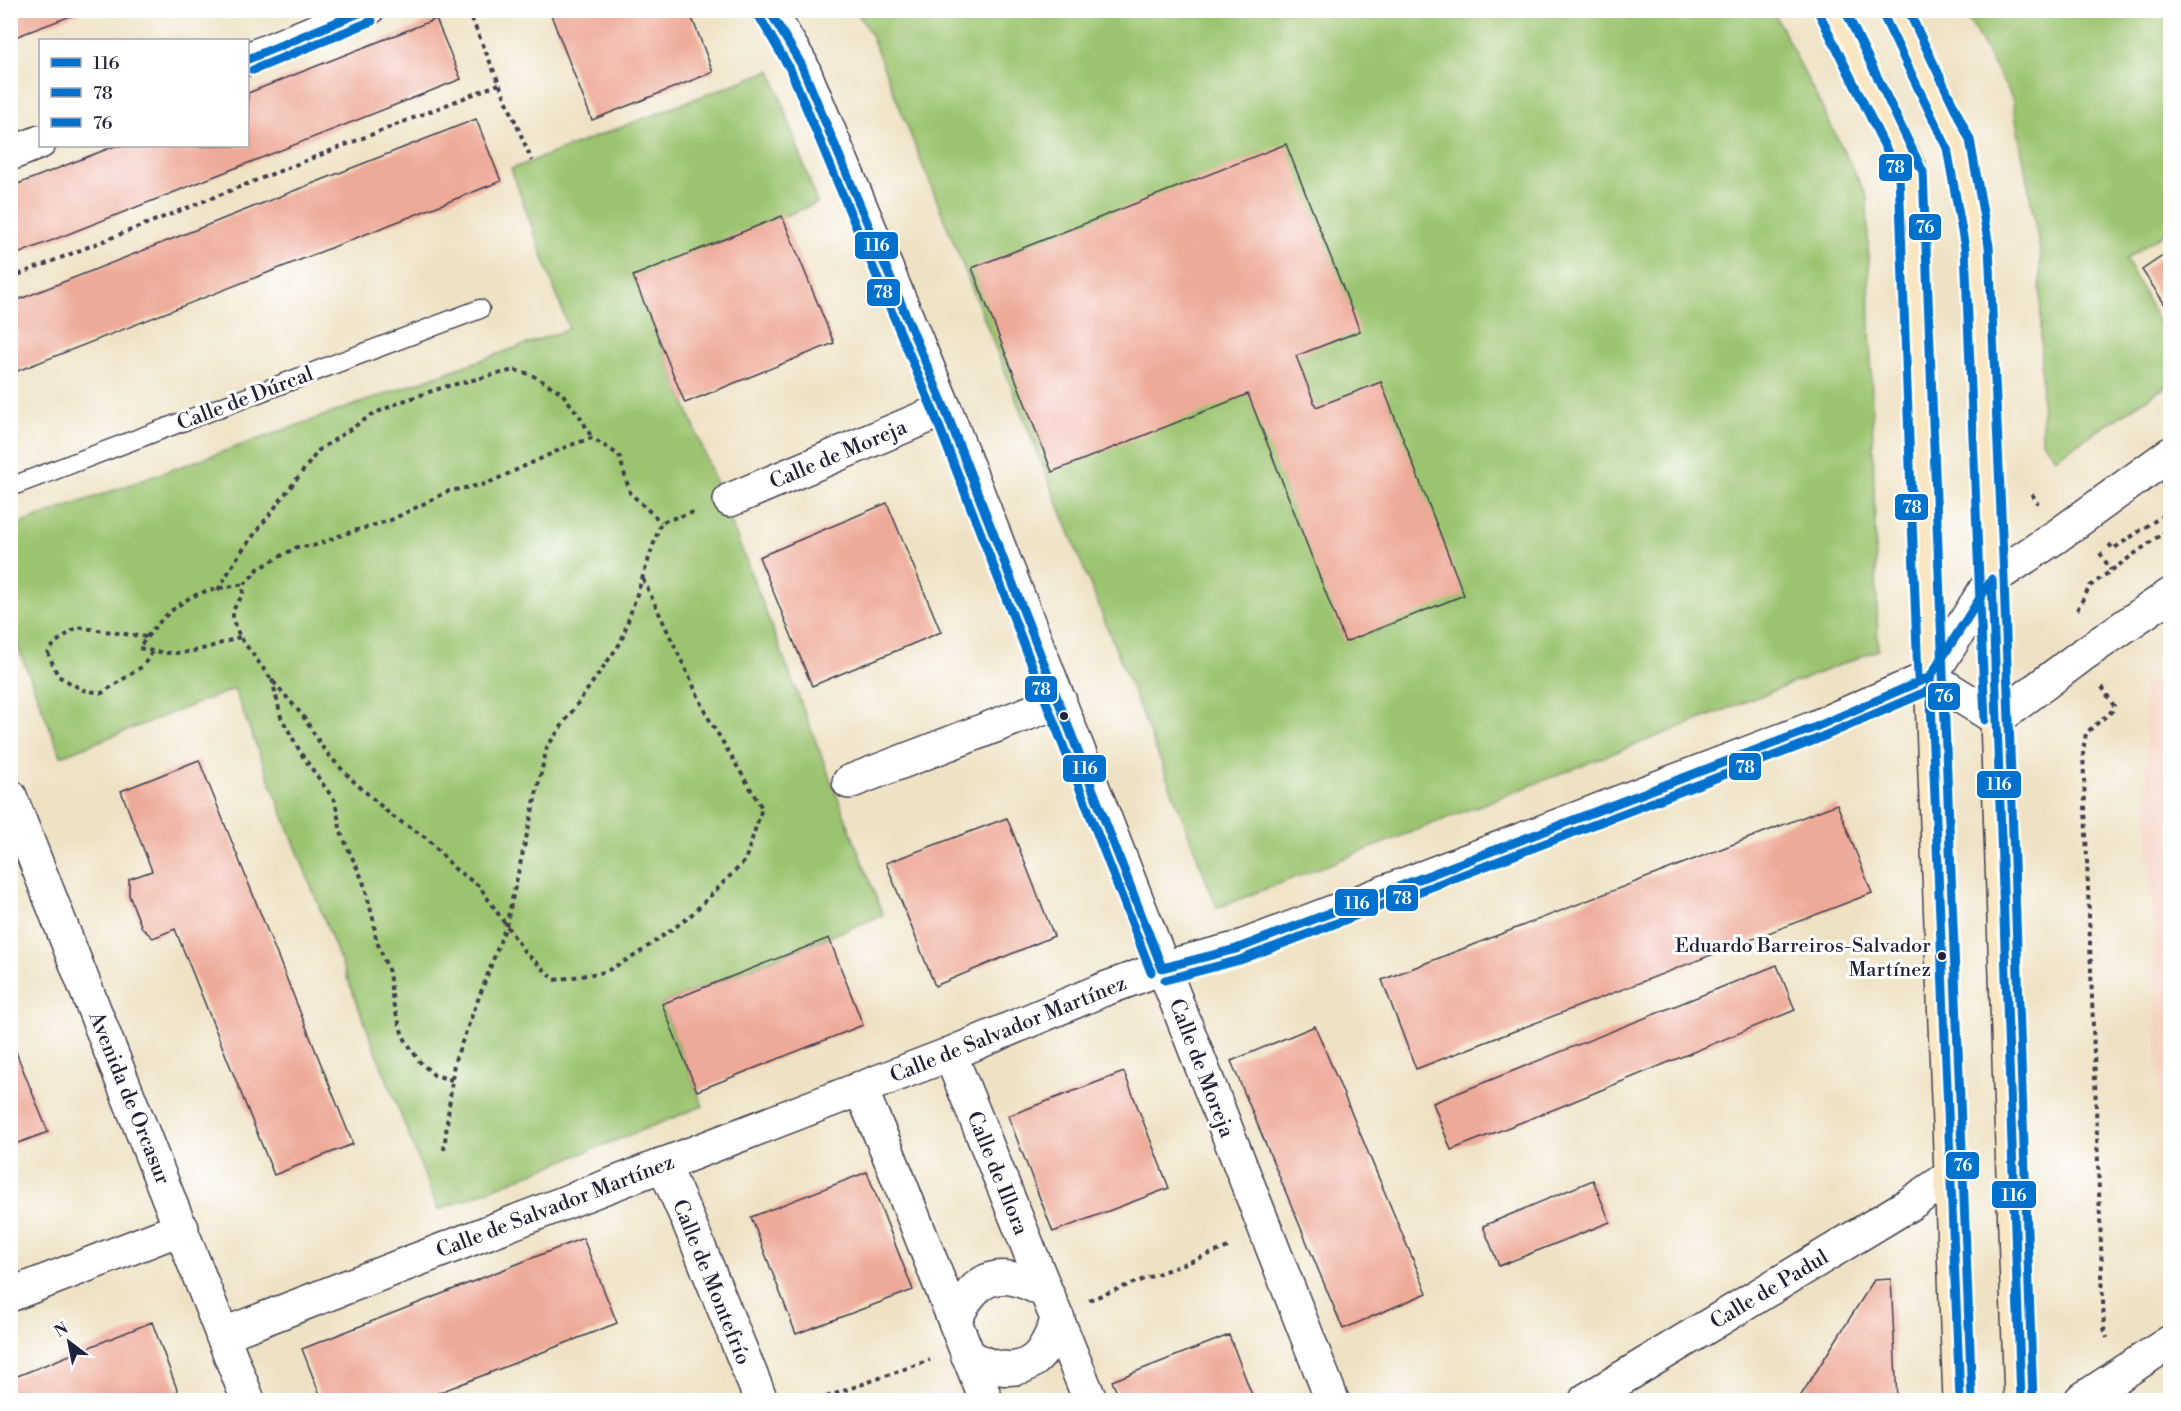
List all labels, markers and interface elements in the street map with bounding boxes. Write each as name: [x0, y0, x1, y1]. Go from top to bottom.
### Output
legend: [39, 39, 249, 147]
text: 116: [93, 52, 119, 75]
text: 78: [93, 82, 113, 105]
text: 76: [93, 112, 112, 135]
line badge: 78: [1878, 153, 1913, 182]
text: 78: [1885, 158, 1905, 178]
line badge: 76: [1908, 213, 1942, 241]
text: 76: [1916, 218, 1934, 238]
line badge: 116: [854, 231, 899, 260]
text: 116: [864, 236, 890, 256]
line badge: 78: [866, 278, 901, 307]
text: 78: [873, 283, 893, 303]
street label: Calle de Dúrcal: [174, 361, 317, 437]
street label: Calle de Moreja: [766, 414, 911, 496]
line badge: 78: [1894, 493, 1929, 521]
text: 78: [1902, 498, 1922, 518]
line badge: 78: [1024, 675, 1058, 703]
text: 78: [1031, 680, 1051, 700]
line badge: 76: [1927, 682, 1961, 711]
text: 76: [1935, 687, 1953, 707]
unlabelled marker: [1058, 710, 1070, 722]
line badge: 78: [1728, 752, 1762, 781]
line badge: 116: [1062, 754, 1107, 783]
text: 78: [1735, 758, 1755, 778]
text: 116: [1072, 759, 1098, 779]
line badge: 116: [1976, 770, 2022, 799]
text: 116: [1986, 775, 2012, 795]
line badge: 78: [1385, 884, 1419, 912]
line badge: 116: [1334, 888, 1379, 917]
text: 78: [1392, 889, 1412, 909]
text: 116: [1344, 894, 1370, 914]
place label: Eduardo Barreiros-Salvador Martínez: [1675, 934, 1931, 983]
marker: Eduardo Barreiros-Salvador Martínez: [1936, 950, 1948, 962]
street label: Calle de Salvador Martínez: [886, 971, 1130, 1089]
street label: Calle de Moreja: [1163, 995, 1240, 1142]
street label: Avenida de Orcasur: [82, 1007, 176, 1189]
street label: Calle de Illora: [960, 1108, 1034, 1239]
street label: Calle de Salvador Martínez: [433, 1149, 678, 1264]
line badge: 76: [1945, 1151, 1980, 1180]
text: 76: [1954, 1156, 1972, 1176]
line badge: 116: [1991, 1180, 2037, 1209]
text: 116: [2001, 1186, 2027, 1206]
street label: Calle de Montefrío: [666, 1196, 756, 1369]
street label: Calle de Padul: [1706, 1244, 1833, 1335]
north arrow: [39, 1312, 99, 1372]
text: N: [51, 1318, 73, 1342]

